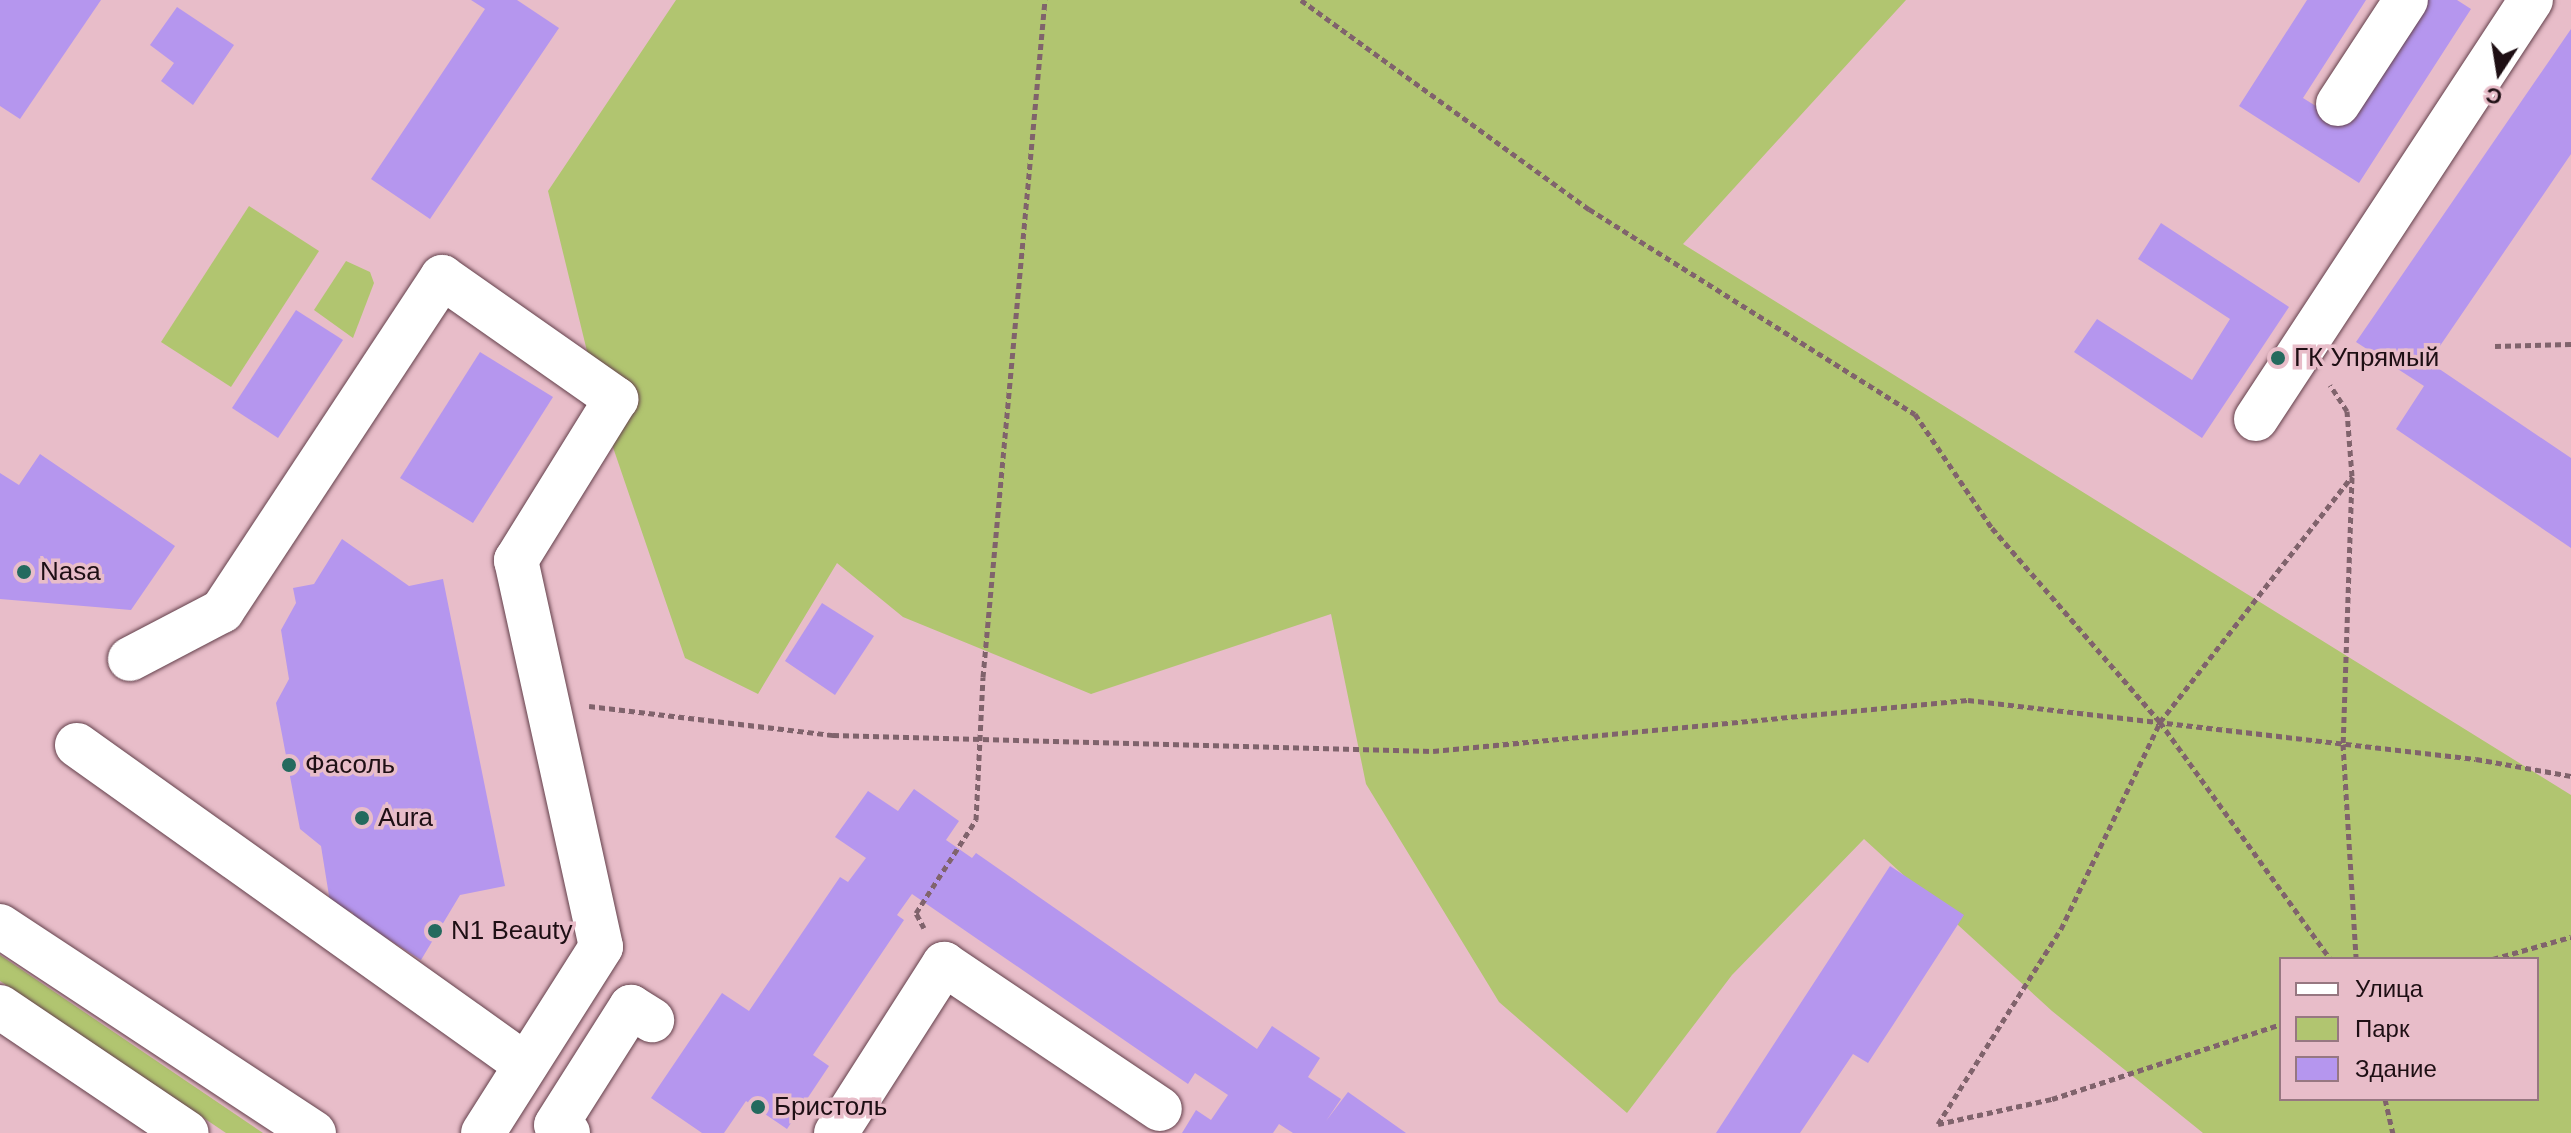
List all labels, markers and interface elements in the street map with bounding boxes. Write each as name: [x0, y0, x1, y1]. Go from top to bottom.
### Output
north arrow: [2459, 32, 2539, 112]
text: С: [2484, 82, 2504, 110]
place label: ГК Упрямый: [2294, 342, 2439, 374]
marker: ГК Упрямый: [2269, 349, 2287, 367]
place label: Nasa: [40, 556, 101, 588]
marker: Nasa: [15, 563, 33, 581]
place label: Фасоль: [305, 749, 395, 781]
marker: Фасоль: [280, 756, 298, 774]
place label: Aura: [378, 802, 433, 834]
marker: Aura: [353, 809, 371, 827]
place label: N1 Beauty: [451, 915, 572, 947]
marker: N1 Beauty: [426, 922, 444, 940]
legend: [2279, 957, 2539, 1101]
text: Улица: [2355, 975, 2423, 1002]
text: Парк: [2355, 1015, 2409, 1042]
text: Здание: [2355, 1055, 2437, 1082]
place label: Бристоль: [774, 1091, 887, 1123]
marker: Бристоль: [749, 1098, 767, 1116]

